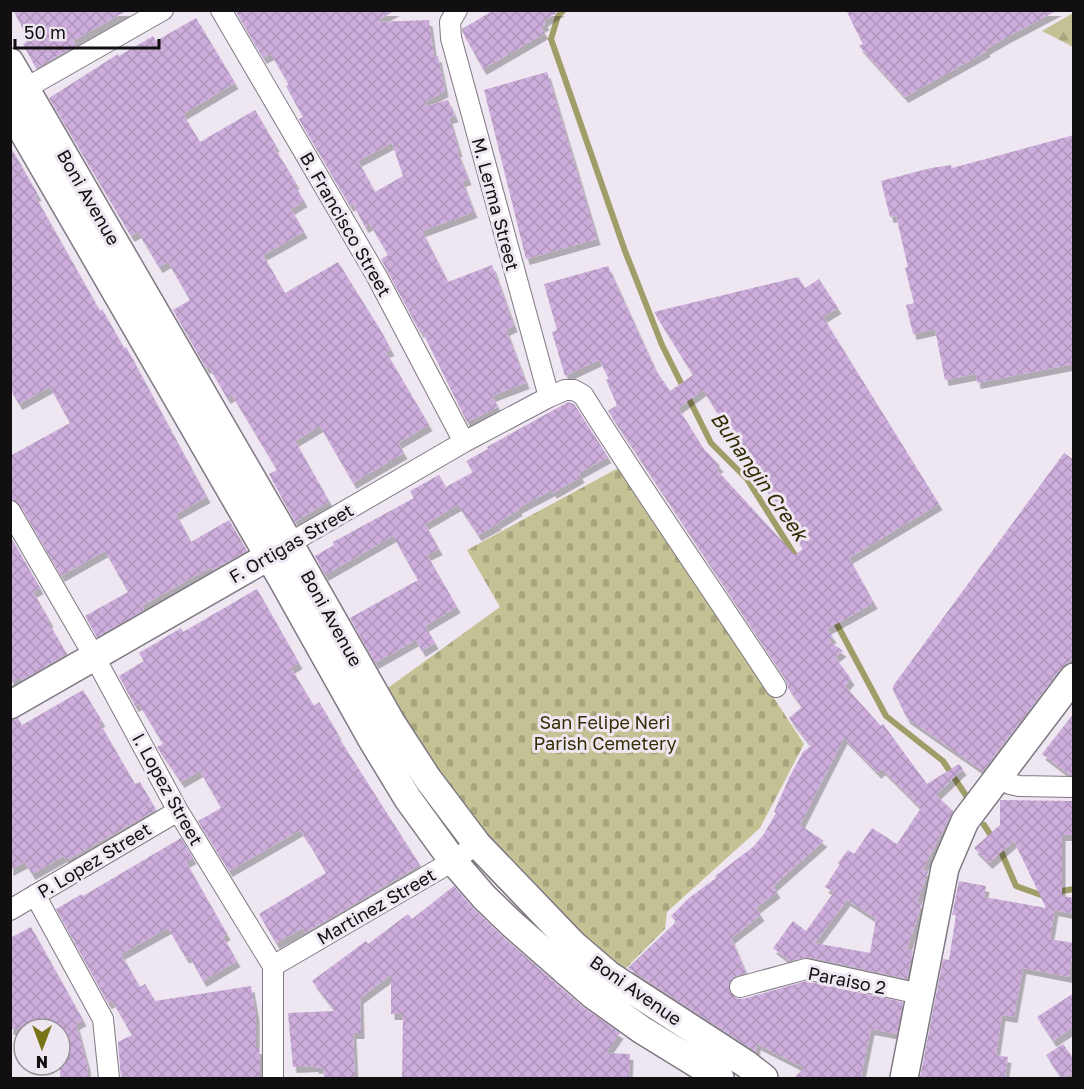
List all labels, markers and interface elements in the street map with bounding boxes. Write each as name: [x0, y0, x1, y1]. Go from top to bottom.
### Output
scale bar: [15, 12, 159, 50]
text: 50 m: [24, 21, 66, 43]
street label: M. Lerma Street: [468, 135, 524, 273]
street label: Boni Avenue: [53, 145, 125, 249]
street label: B. Francisco Street: [296, 148, 396, 300]
water label: Buhangin Creek: [706, 407, 815, 548]
street label: F. Ortigas Street: [225, 499, 357, 587]
street label: Boni Avenue: [296, 566, 368, 670]
park label: San Felipe Neri Parish Cemetery: [533, 711, 677, 754]
street label: I. Lopez Street: [128, 729, 208, 849]
street label: P. Lopez Street: [33, 817, 155, 903]
street label: Martinez Street: [313, 863, 439, 949]
street label: Boni Avenue: [586, 950, 686, 1030]
street label: Paraiso 2: [806, 962, 888, 998]
north arrow: [12, 1017, 72, 1077]
text: N: [36, 1052, 48, 1072]

